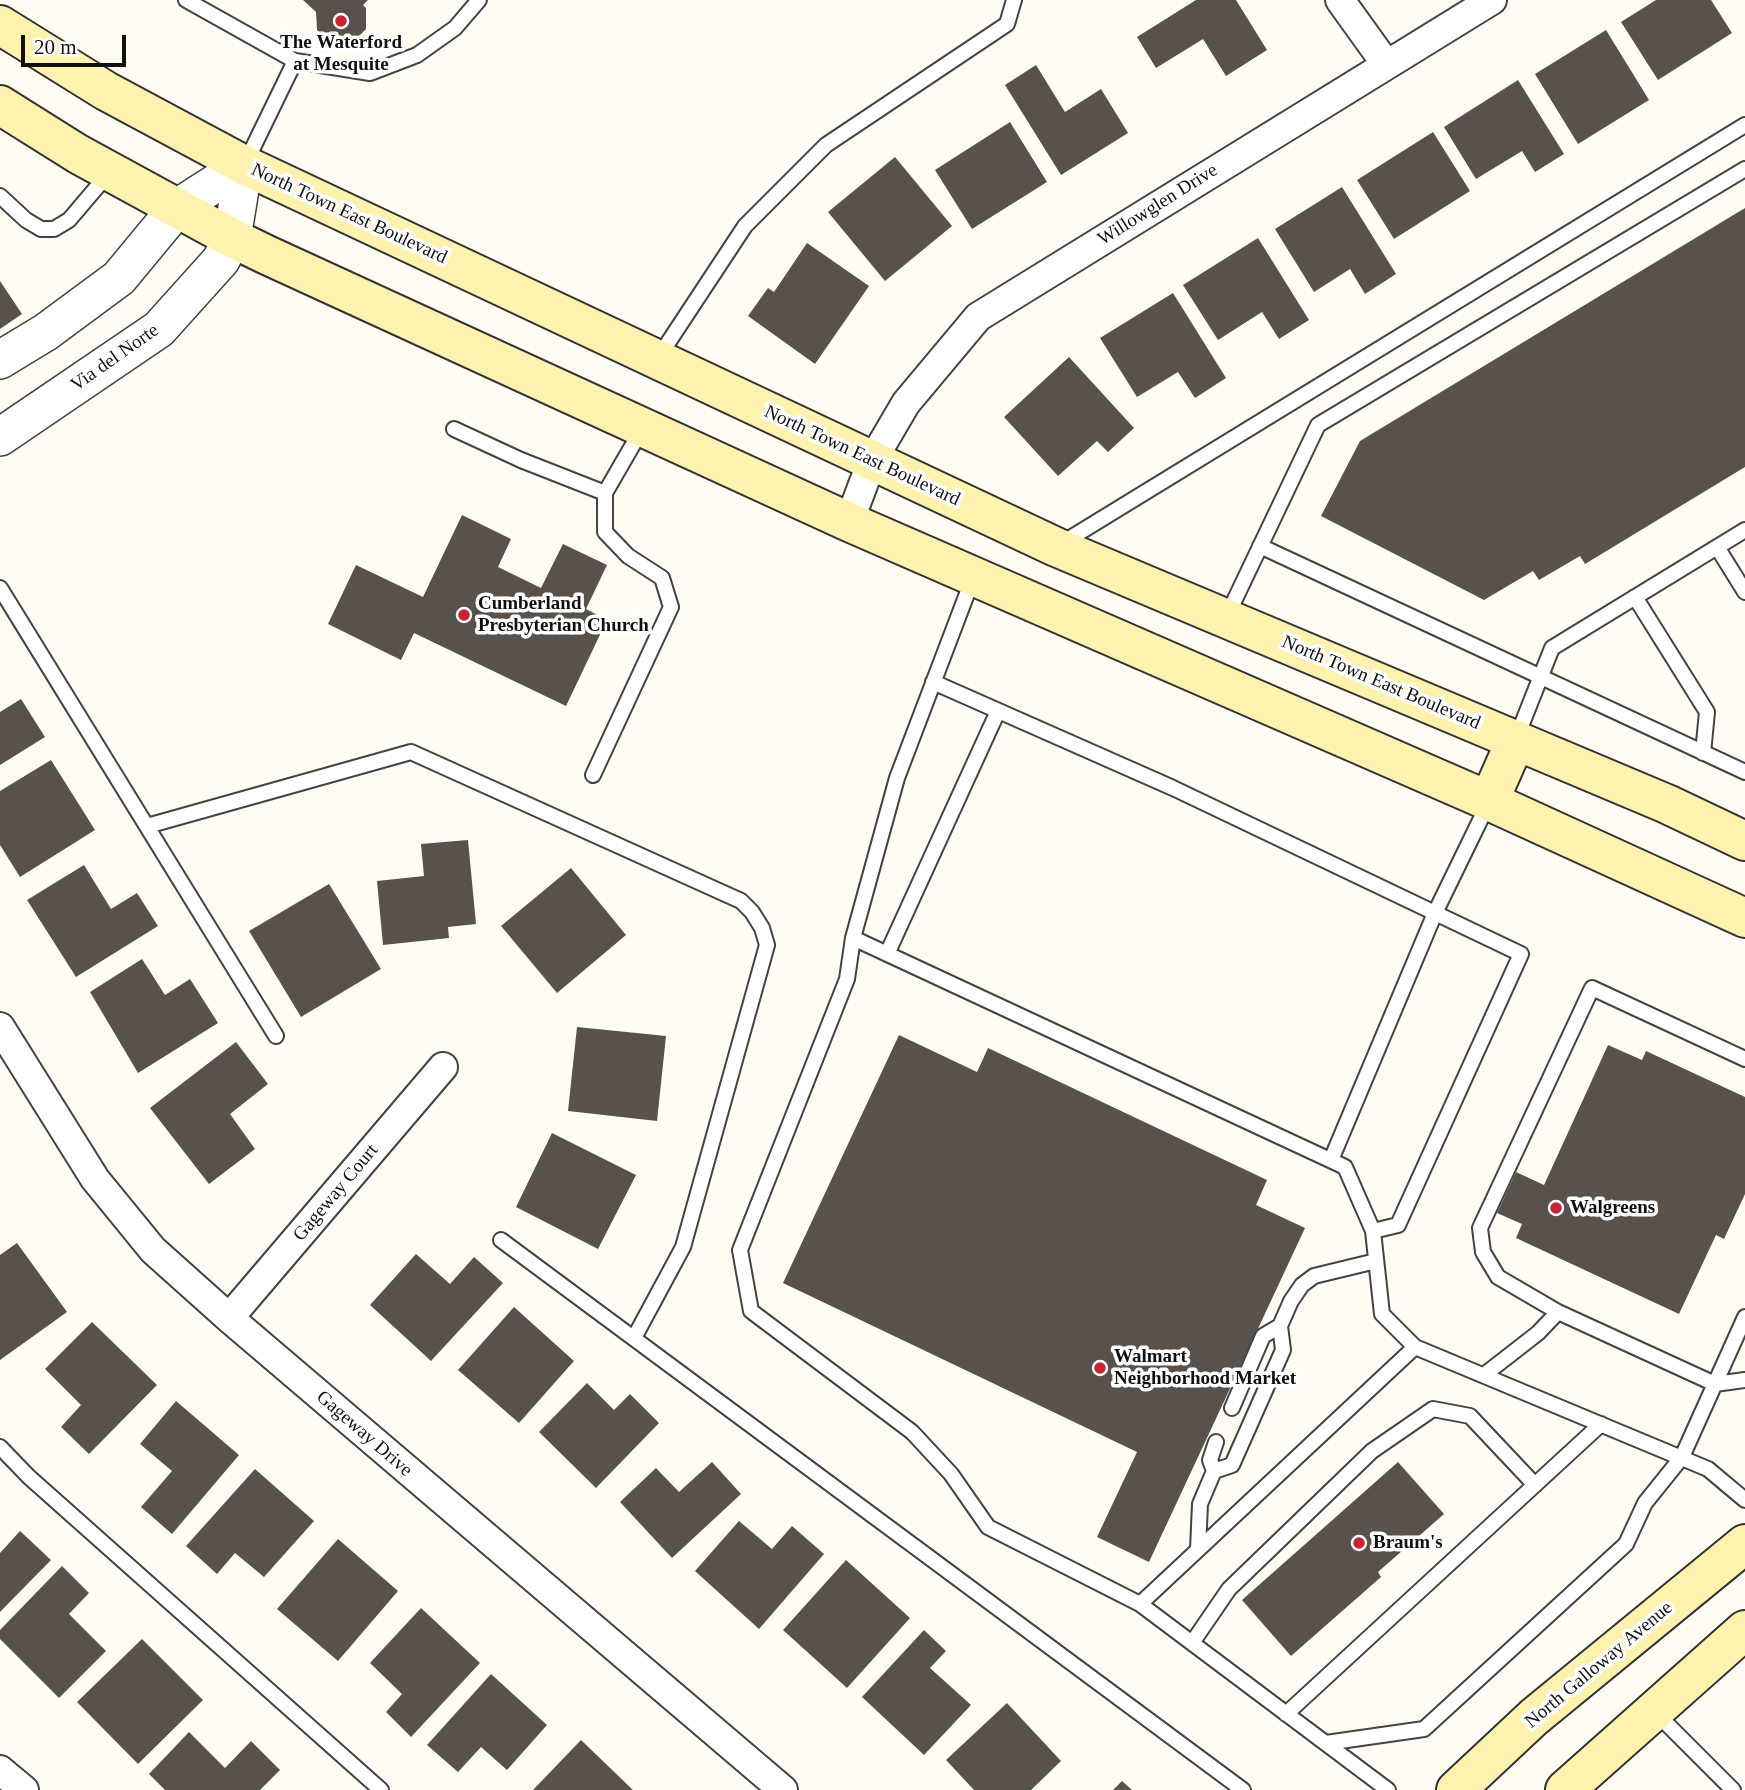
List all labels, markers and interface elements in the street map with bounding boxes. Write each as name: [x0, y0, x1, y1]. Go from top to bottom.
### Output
marker: The Waterford at Mesquite: [333, 13, 349, 29]
scale bar: [24, 21, 130, 65]
place label: The Waterford at Mesquite: [280, 32, 402, 76]
text: 20 m: [34, 35, 77, 59]
street label: North Town East Boulevard: [247, 159, 451, 269]
street label: Willowglen Drive: [1094, 159, 1222, 251]
street label: Via del Norte: [67, 319, 163, 397]
street label: North Town East Boulevard: [760, 401, 964, 511]
place label: Cumberland Presbyterian Church: [478, 593, 649, 637]
marker: Cumberland Presbyterian Church: [456, 607, 472, 623]
street label: North Town East Boulevard: [1278, 631, 1484, 735]
street label: Gageway Court: [289, 1140, 383, 1246]
place label: Walgreens: [1570, 1197, 1655, 1219]
marker: Walgreens: [1548, 1200, 1564, 1216]
place label: Walmart Neighborhood Market: [1114, 1346, 1296, 1390]
marker: Walmart Neighborhood Market: [1092, 1360, 1108, 1376]
street label: Gageway Drive: [311, 1386, 417, 1482]
place label: Braum's: [1373, 1532, 1443, 1554]
marker: Braum's: [1351, 1535, 1367, 1551]
street label: North Galloway Avenue: [1521, 1597, 1677, 1733]

